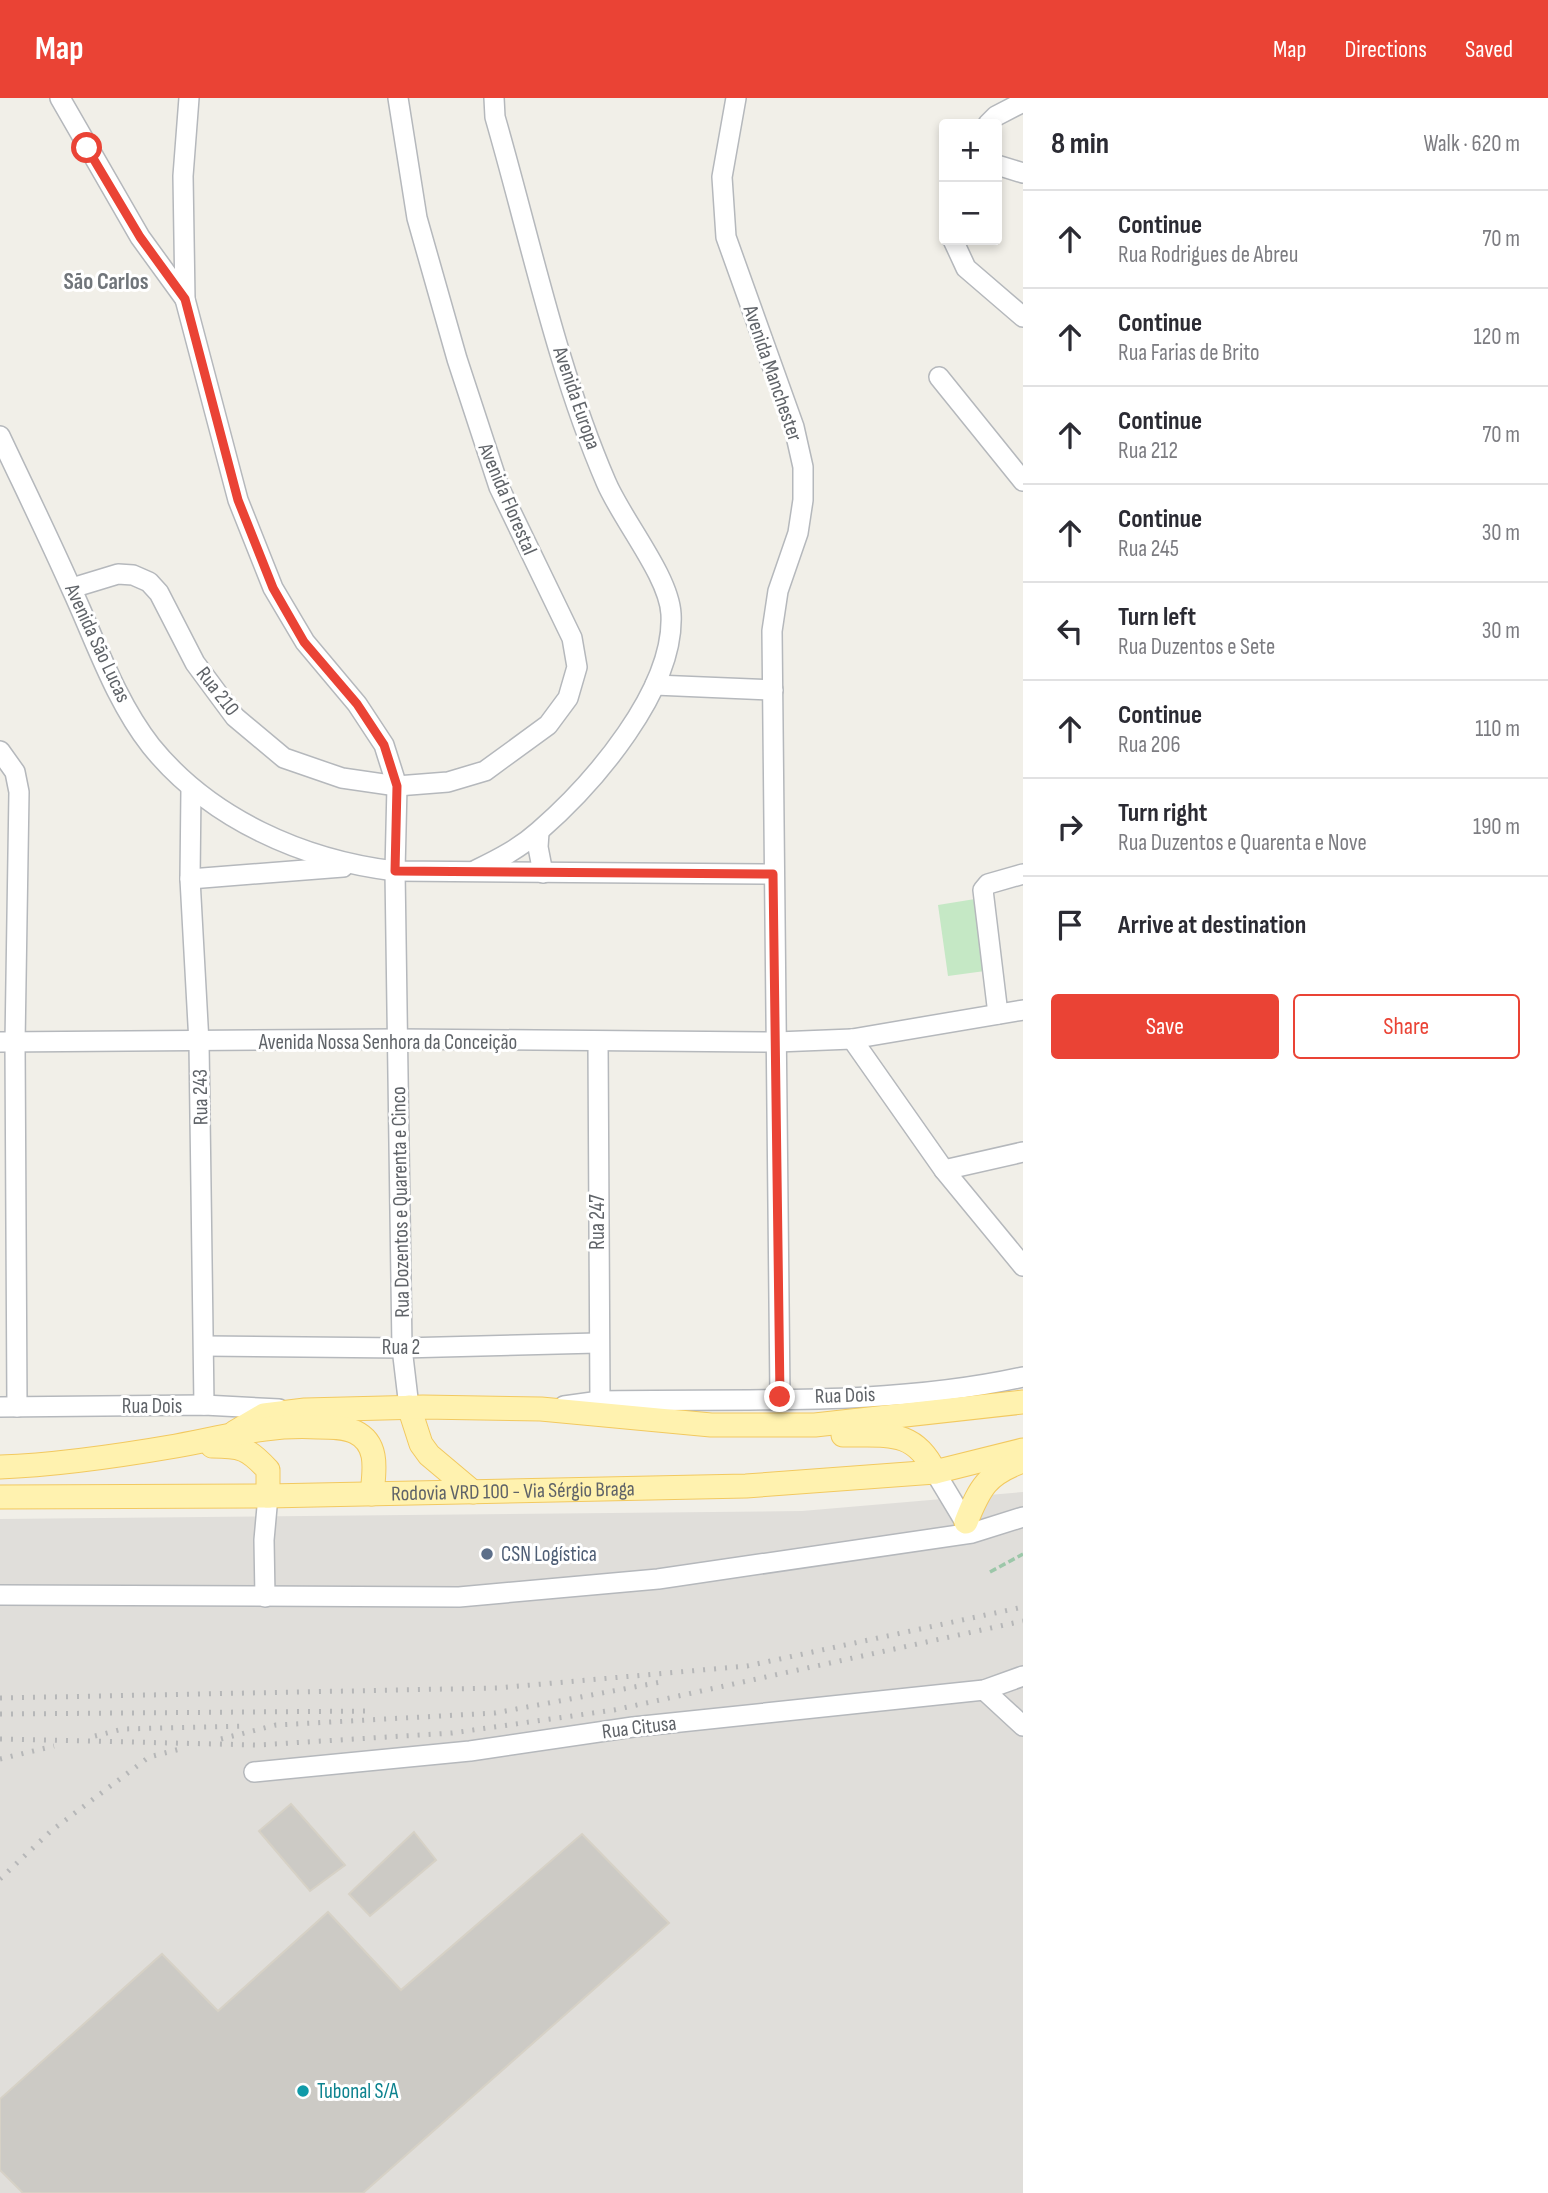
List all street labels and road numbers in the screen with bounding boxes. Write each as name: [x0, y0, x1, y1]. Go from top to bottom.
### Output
street label: Avenida Manchester: [737, 301, 807, 444]
street label: Avenida Europa: [547, 343, 606, 453]
street label: Avenida Florestal: [472, 439, 542, 559]
street label: Avenida São Lucas: [59, 579, 136, 706]
street label: Rua 210: [191, 662, 244, 721]
street label: Avenida Nossa Senhora da Conceição: [258, 1030, 517, 1055]
street label: Rua 243: [188, 1069, 213, 1125]
street label: Rua Dozentos e Quarenta e Cinco: [386, 1086, 415, 1318]
street label: Rua 247: [585, 1194, 610, 1250]
street label: Rua 2: [382, 1335, 420, 1360]
street label: Rua Dois: [814, 1382, 876, 1409]
street label: Rua Dois: [122, 1394, 182, 1419]
street label: Rodovia VRD 100 - Via Sérgio Braga: [391, 1476, 635, 1506]
street label: Rua Citusa: [600, 1711, 678, 1744]

